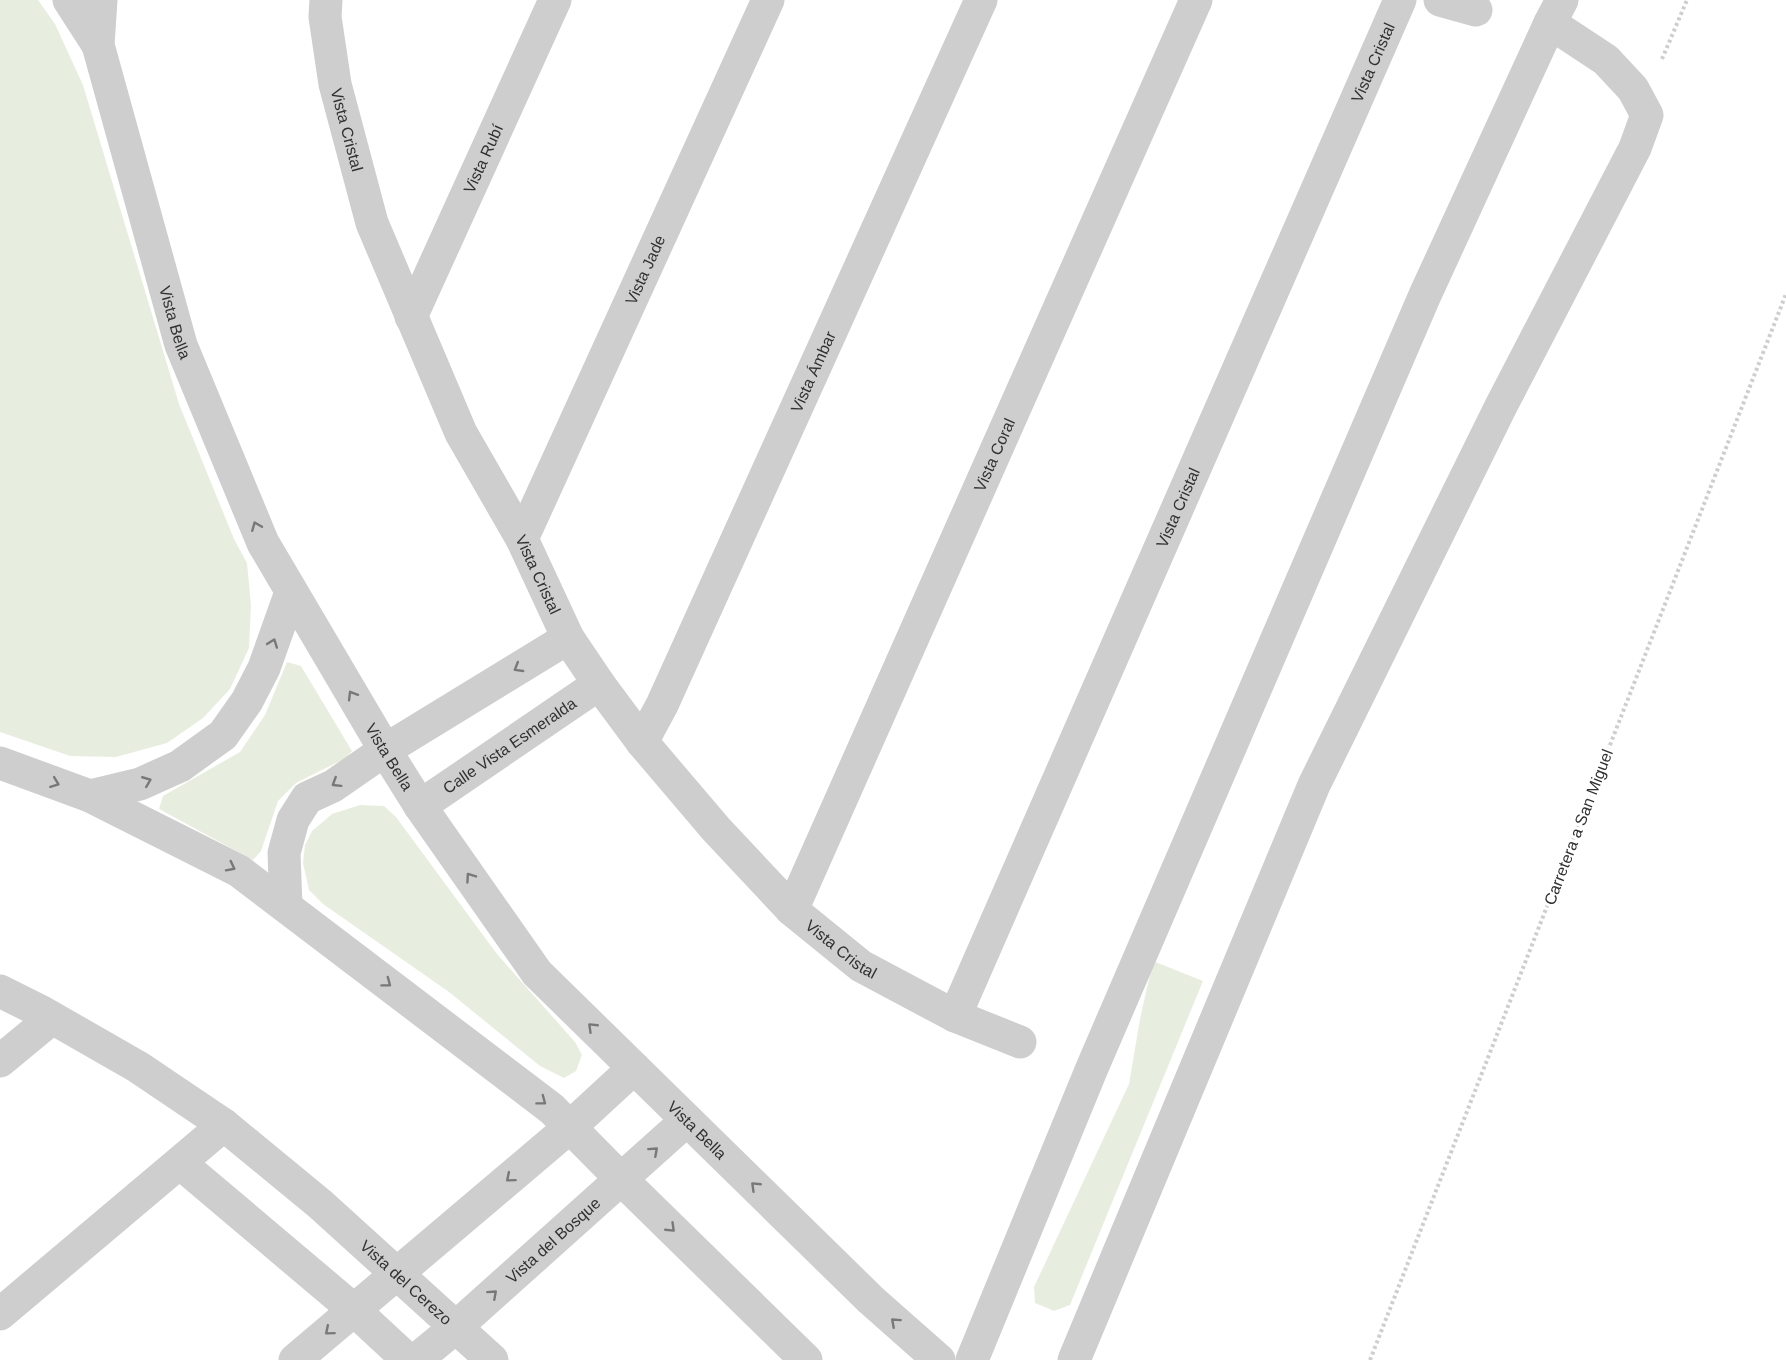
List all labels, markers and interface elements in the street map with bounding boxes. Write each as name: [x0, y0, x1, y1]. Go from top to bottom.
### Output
street label: Vista Cristal: [1348, 20, 1398, 105]
street label: Vista Cristal: [328, 86, 366, 173]
street label: Vista Rubí: [460, 121, 507, 196]
street label: Vista Jade: [622, 232, 669, 307]
street label: Vista Bella: [156, 284, 194, 362]
street label: Vista Ámbar: [788, 328, 839, 415]
street label: Vista Coral: [971, 416, 1018, 494]
street label: Vista Cristal: [1153, 465, 1203, 550]
one-way arrow: [251, 521, 263, 532]
street label: Vista Cristal: [512, 532, 564, 617]
one-way arrow: [266, 638, 278, 649]
one-way arrow: [514, 661, 525, 672]
one-way arrow: [348, 691, 360, 701]
street label: Calle Vista Esmeralda: [440, 694, 579, 797]
street label: Vista Bella: [362, 720, 416, 794]
street label: Carretera a San Miguel: [1541, 747, 1616, 907]
one-way arrow: [332, 775, 343, 786]
one-way arrow: [49, 776, 60, 788]
one-way arrow: [140, 776, 151, 788]
one-way arrow: [224, 860, 235, 871]
one-way arrow: [466, 872, 477, 883]
street label: Vista Cristal: [802, 917, 879, 982]
one-way arrow: [380, 976, 391, 987]
one-way arrow: [589, 1023, 599, 1034]
one-way arrow: [535, 1094, 546, 1105]
street label: Vista Bella: [664, 1098, 730, 1163]
one-way arrow: [646, 1147, 657, 1158]
one-way arrow: [506, 1171, 517, 1182]
one-way arrow: [751, 1183, 762, 1194]
street label: Vista del Bosque: [503, 1194, 604, 1287]
one-way arrow: [664, 1221, 674, 1232]
street label: Vista del Cerezo: [357, 1237, 455, 1328]
one-way arrow: [486, 1290, 496, 1301]
one-way arrow: [891, 1318, 902, 1329]
one-way arrow: [324, 1324, 335, 1335]

